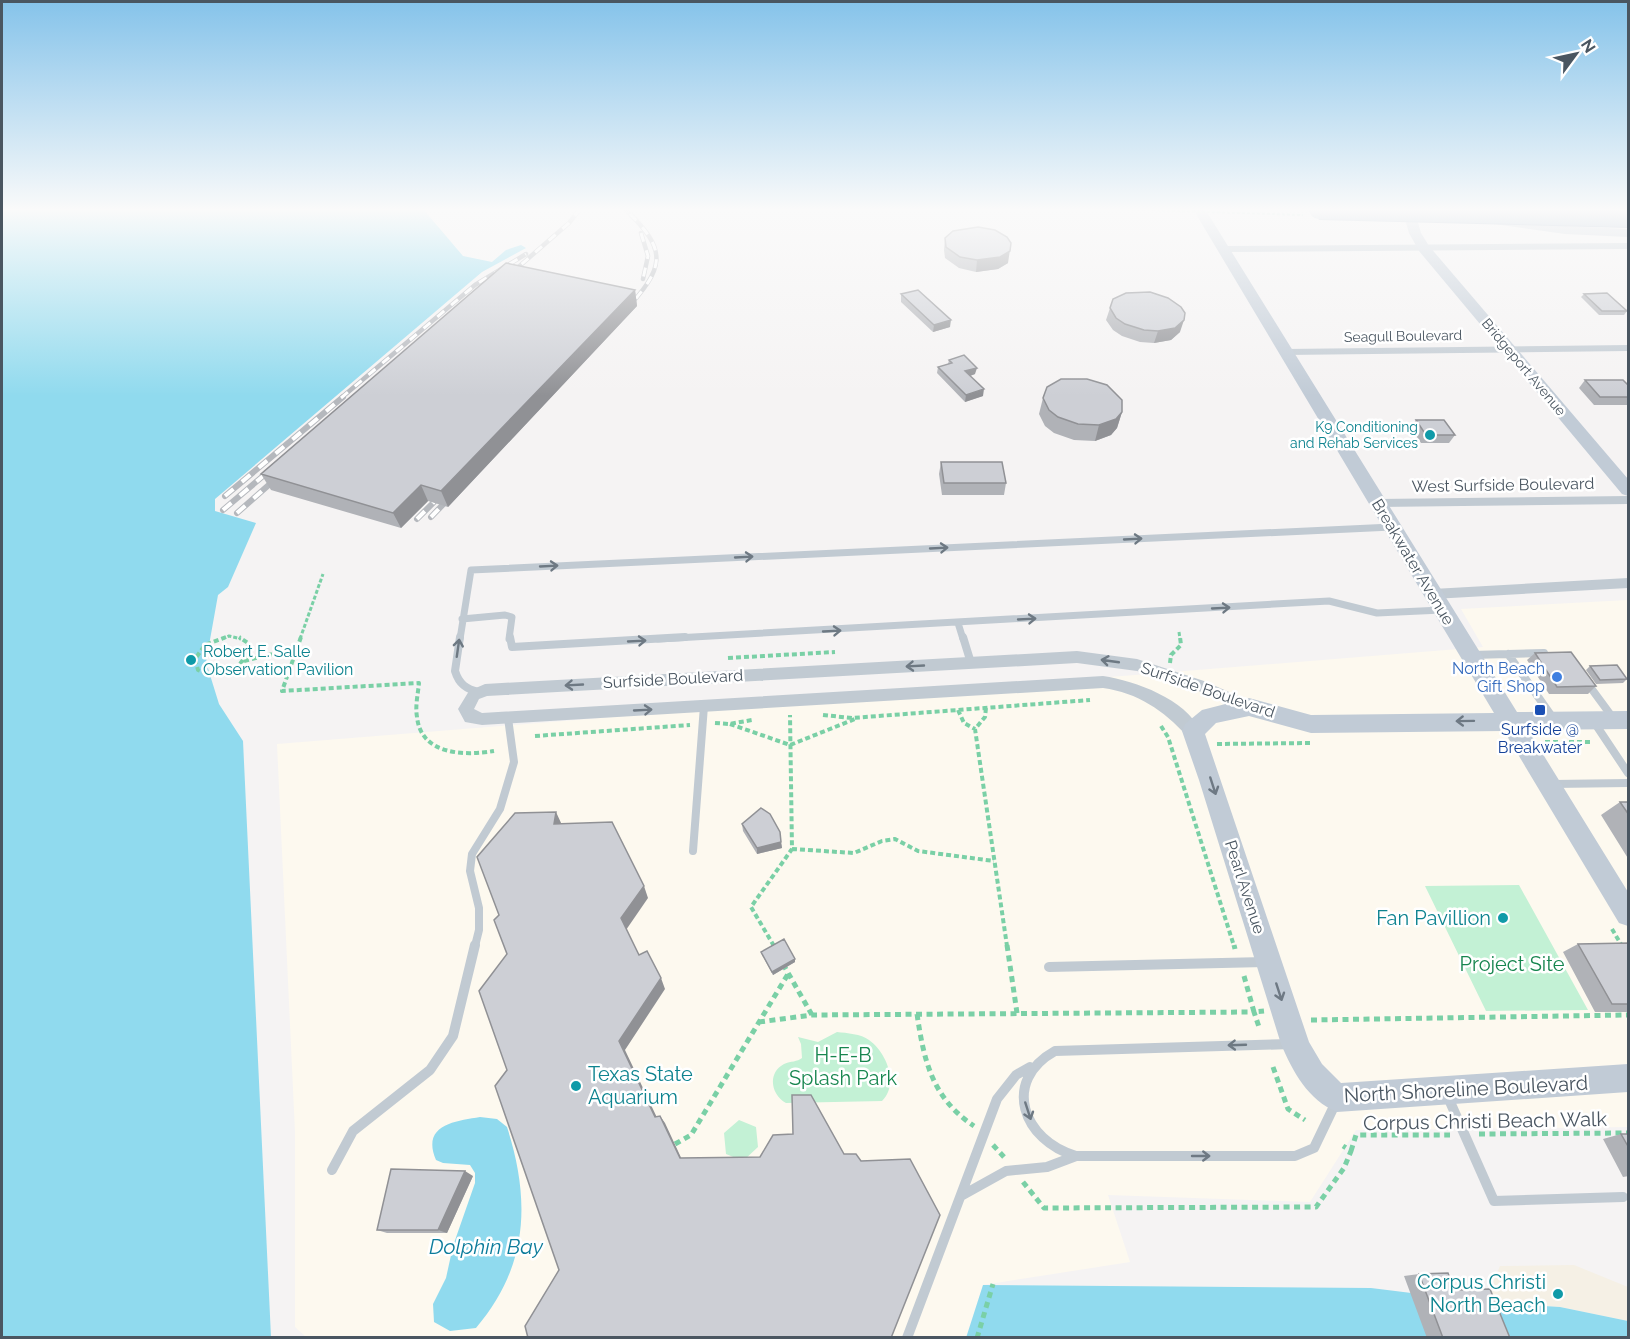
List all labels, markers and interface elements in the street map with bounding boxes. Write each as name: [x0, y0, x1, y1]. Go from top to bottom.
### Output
north arrow: [1546, 24, 1606, 84]
text: N: [1577, 36, 1599, 56]
street label: Bridgeport Avenue: [1479, 315, 1569, 419]
street label: Seagull Boulevard: [1344, 327, 1462, 345]
place label: K9 Conditioning and Rehab Services: [1290, 419, 1418, 451]
marker: K9 Conditioning and Rehab Services: [1423, 428, 1437, 442]
street label: West Surfside Boulevard: [1412, 474, 1594, 496]
street label: Breakwater Avenue: [1368, 496, 1458, 628]
one-way arrow: [1123, 534, 1143, 545]
one-way arrow: [928, 543, 948, 554]
one-way arrow: [733, 552, 753, 563]
one-way arrow: [539, 561, 559, 572]
one-way arrow: [1211, 602, 1231, 613]
one-way arrow: [1016, 614, 1036, 625]
one-way arrow: [822, 625, 842, 636]
one-way arrow: [627, 635, 647, 646]
one-way arrow: [452, 639, 463, 659]
place label: Robert E. Salle Observation Pavilion: [203, 642, 353, 679]
marker: Robert E. Salle Observation Pavilion: [184, 653, 198, 667]
one-way arrow: [1100, 655, 1120, 666]
street label: Surfside Boulevard: [1139, 658, 1277, 722]
place label: North Beach Gift Shop: [1452, 659, 1545, 696]
one-way arrow: [906, 660, 926, 671]
street label: Surfside Boulevard: [602, 666, 744, 692]
marker: North Beach Gift Shop: [1550, 670, 1564, 684]
one-way arrow: [564, 679, 584, 690]
marker: Surfside @ Breakwater: [1533, 703, 1547, 717]
one-way arrow: [632, 704, 652, 715]
one-way arrow: [1456, 715, 1476, 727]
place label: Surfside @ Breakwater: [1498, 720, 1583, 757]
one-way arrow: [1208, 776, 1219, 795]
street label: Pearl Avenue: [1221, 838, 1269, 936]
place label: Fan Pavillion: [1376, 906, 1491, 930]
marker: Fan Pavillion: [1496, 911, 1510, 925]
park label: Project Site: [1460, 952, 1565, 976]
one-way arrow: [1274, 982, 1285, 1001]
one-way arrow: [1227, 1040, 1247, 1051]
park label: H-E-B Splash Park: [789, 1043, 897, 1090]
place label: Texas State Aquarium: [588, 1062, 693, 1109]
street label: North Shoreline Boulevard: [1343, 1071, 1589, 1107]
marker: Texas State Aquarium: [569, 1079, 583, 1093]
one-way arrow: [1023, 1101, 1034, 1120]
street label: Corpus Christi Beach Walk: [1363, 1107, 1608, 1135]
one-way arrow: [1190, 1150, 1210, 1162]
water label: Dolphin Bay: [429, 1234, 544, 1259]
place label: Corpus Christi North Beach: [1417, 1270, 1546, 1317]
marker: Corpus Christi North Beach: [1551, 1287, 1565, 1301]

